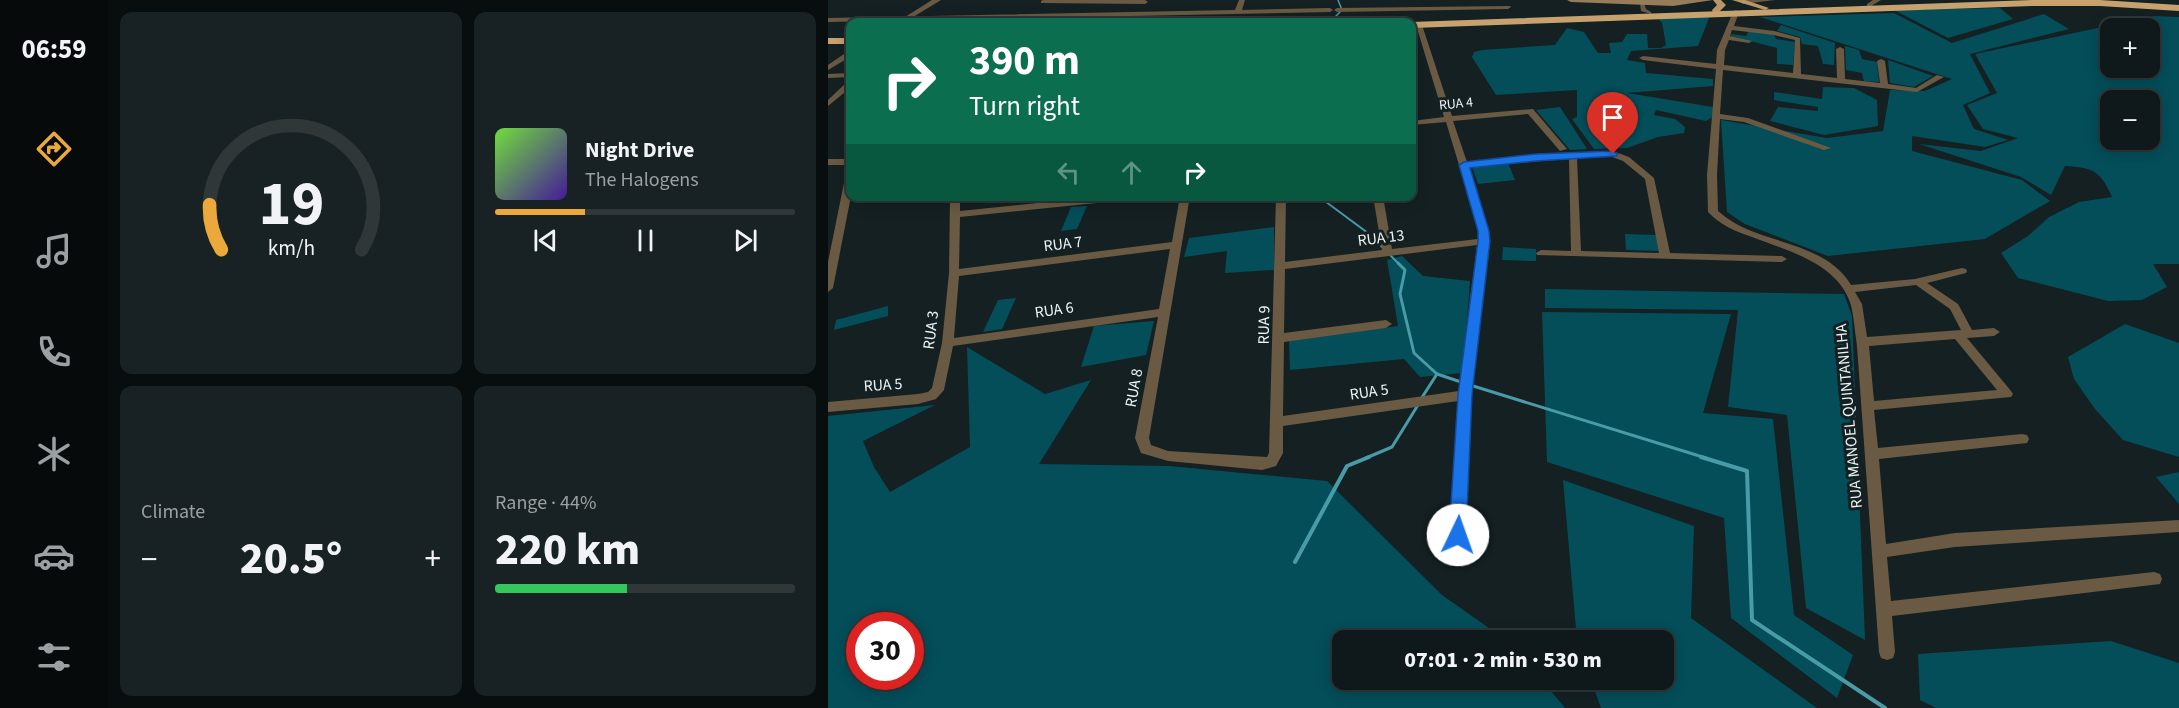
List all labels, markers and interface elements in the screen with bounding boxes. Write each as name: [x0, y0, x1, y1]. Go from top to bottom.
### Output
map controls: [2100, 18, 2160, 150]
button: +: [2100, 18, 2160, 78]
text: 06:59: [21, 30, 87, 69]
text: 390 m: [969, 31, 1080, 91]
icon: right: [870, 42, 948, 120]
text: Turn right: [969, 87, 1080, 126]
button: −: [2100, 90, 2160, 150]
street label: RUA 4: [1438, 92, 1474, 116]
pin: [1587, 92, 1638, 154]
icon: arrive: [1596, 101, 1629, 134]
icon: directions: [33, 128, 75, 170]
text: Night Drive: [585, 134, 694, 166]
icon: left: [1052, 156, 1085, 189]
icon: ahead: [1115, 156, 1148, 189]
icon: right: [1178, 156, 1211, 189]
text: 19: [258, 160, 324, 249]
text: The Halogens: [585, 166, 699, 194]
icon: previous: [529, 224, 562, 257]
icon: pause: [629, 224, 662, 257]
icon: next: [729, 224, 762, 257]
street label: RUA 13: [1356, 224, 1406, 252]
icon: music: [33, 230, 75, 272]
street label: RUA 7: [1042, 231, 1084, 257]
text: km/h: [267, 233, 315, 264]
street label: RUA 6: [1033, 296, 1075, 324]
street label: RUA 9: [1253, 305, 1275, 345]
street label: RUA 3: [918, 309, 944, 351]
street label: RUA MANOEL QUINTANILHA: [1830, 322, 1868, 509]
icon: phone: [33, 331, 75, 373]
street label: RUA 8: [1120, 367, 1148, 409]
street label: RUA 5: [863, 373, 903, 397]
street label: RUA 5: [1348, 378, 1390, 406]
icon: climate: [33, 433, 75, 475]
text: Range · 44%: [495, 489, 596, 517]
text: Climate: [141, 498, 205, 526]
position arrow: [1426, 503, 1490, 567]
text: 220 km: [495, 518, 640, 582]
text: 20.5°: [240, 527, 342, 591]
icon: car: [33, 535, 75, 577]
text: −: [141, 536, 157, 583]
text: +: [425, 536, 441, 583]
speed limit sign: 30: [846, 612, 924, 690]
icon: filters: [33, 636, 75, 678]
text: 07:01 · 2 min · 530 m: [1404, 644, 1602, 676]

